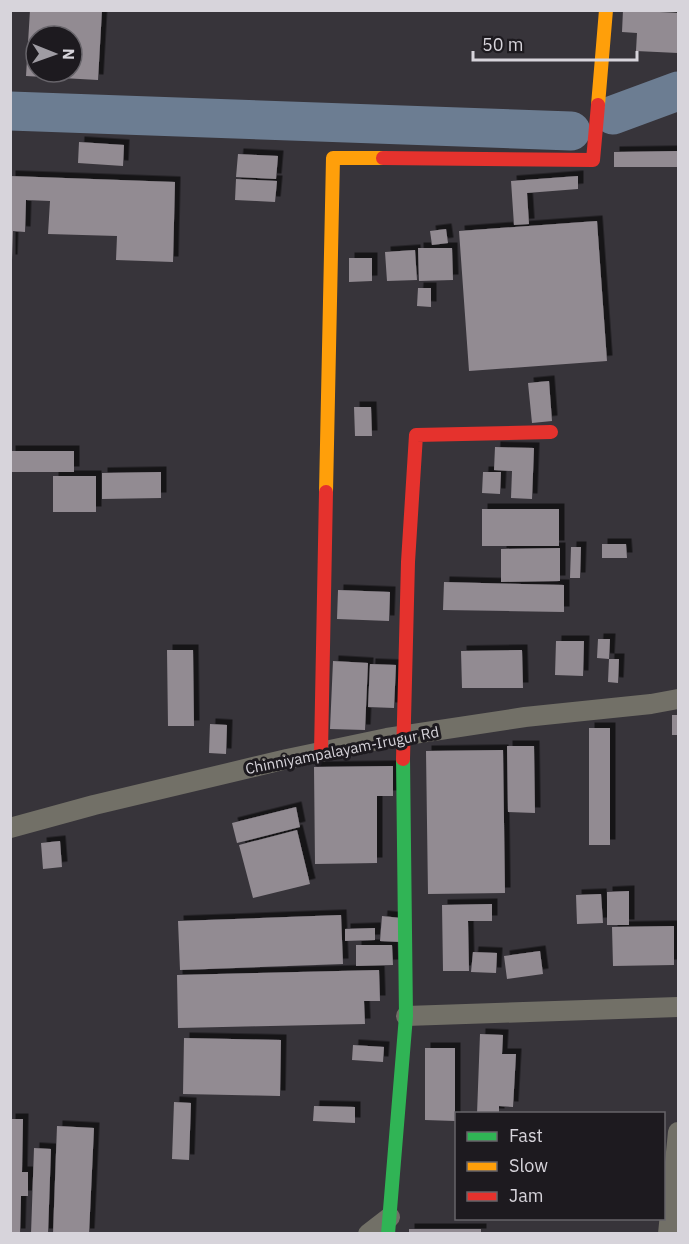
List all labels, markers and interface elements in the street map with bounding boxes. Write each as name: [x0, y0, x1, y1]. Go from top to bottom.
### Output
north arrow: [24, 24, 84, 84]
scale bar: [473, 24, 636, 62]
text: 50 m: [482, 33, 524, 56]
text: N: [59, 48, 79, 60]
street label: Chinniyampalayam-Irugur Rd: [244, 722, 440, 778]
legend: [455, 1112, 665, 1220]
text: Fast: [509, 1124, 543, 1147]
text: Slow: [509, 1154, 548, 1177]
text: Jam: [509, 1184, 544, 1207]

